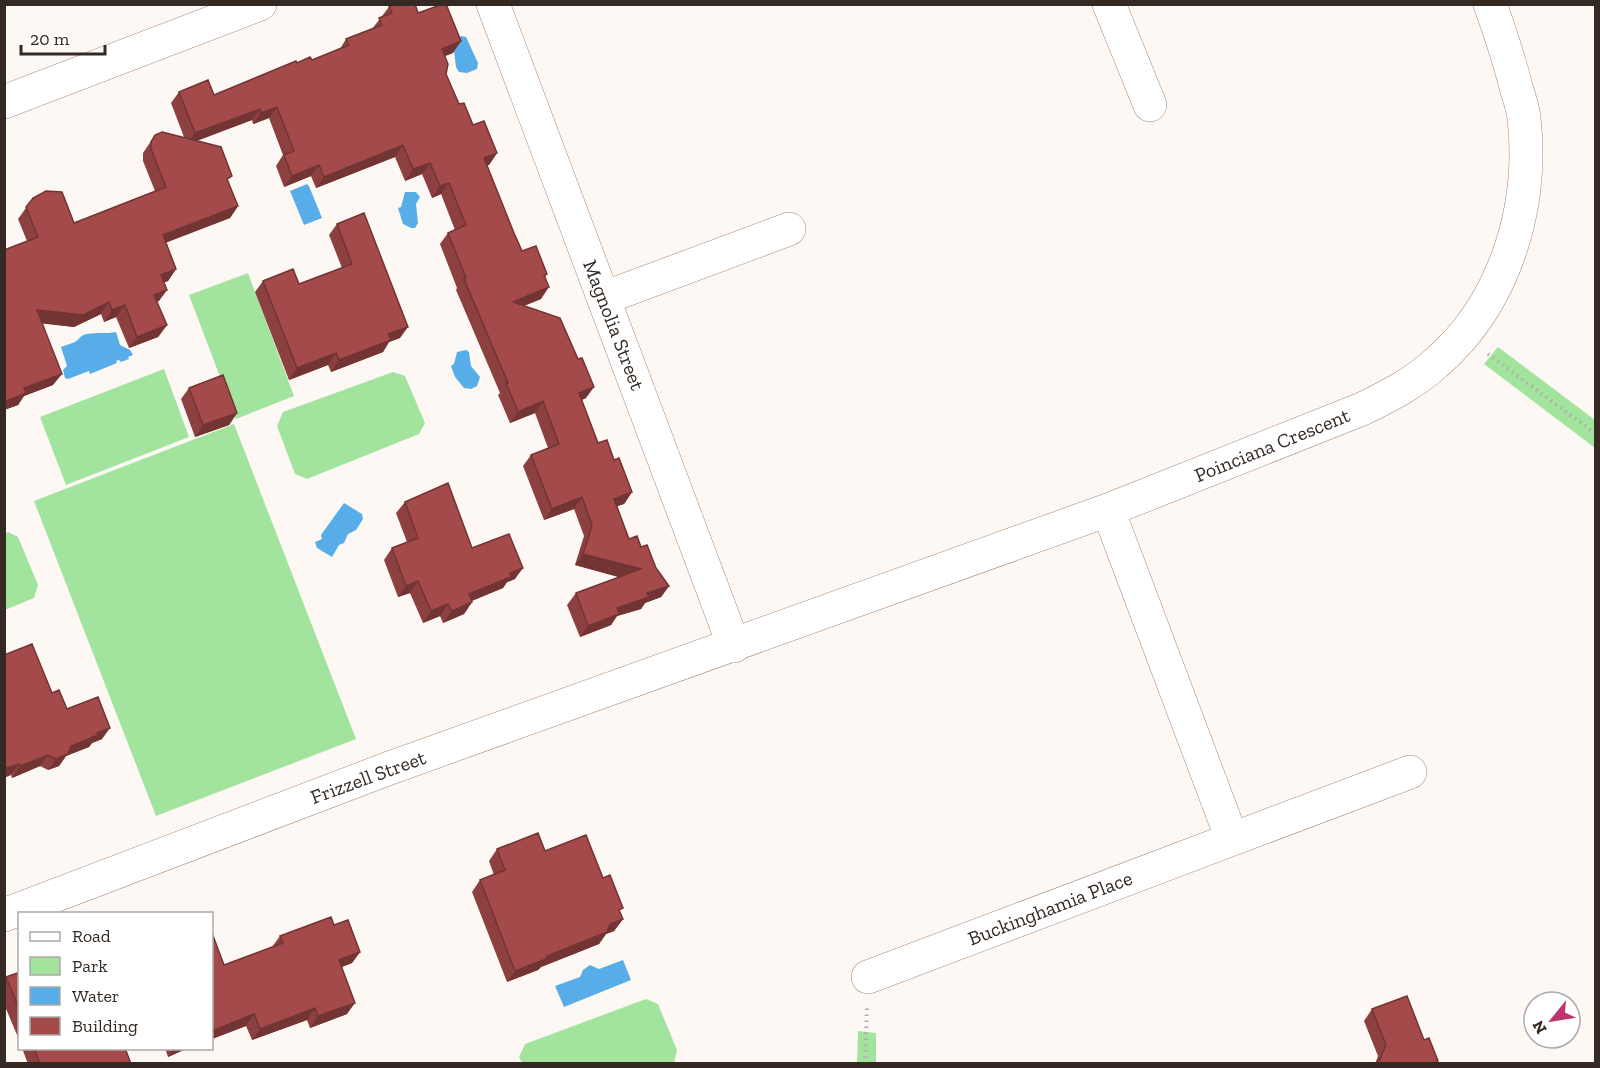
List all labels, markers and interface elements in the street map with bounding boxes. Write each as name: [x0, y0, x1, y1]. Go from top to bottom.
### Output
scale bar: [21, 18, 105, 56]
text: 20 m: [30, 28, 70, 50]
street label: Magnolia Street: [578, 256, 650, 394]
street label: Poinciana Crescent: [1191, 403, 1354, 487]
street label: Frizzell Street: [307, 745, 430, 809]
street label: Buckinghamia Place: [964, 866, 1136, 950]
legend: [18, 912, 213, 1050]
text: Road: [72, 925, 111, 947]
text: Park: [72, 955, 108, 977]
text: Water: [72, 985, 119, 1007]
north arrow: [1522, 990, 1582, 1050]
text: Building: [72, 1015, 138, 1037]
text: N: [1528, 1017, 1551, 1037]

